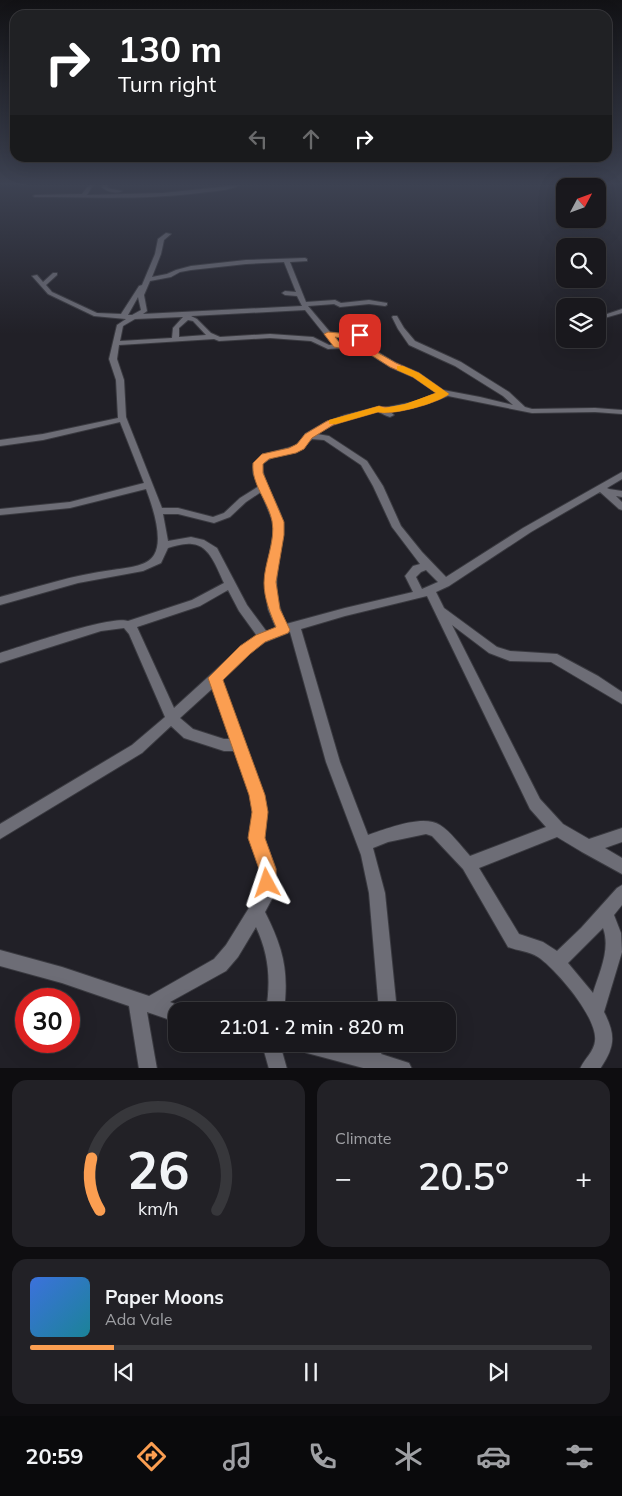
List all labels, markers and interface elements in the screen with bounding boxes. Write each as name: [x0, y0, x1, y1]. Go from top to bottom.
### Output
text: 130 m: [118, 27, 222, 71]
icon: right: [35, 30, 100, 95]
text: Turn right: [118, 70, 216, 98]
icon: left: [244, 125, 272, 153]
icon: ahead: [297, 125, 325, 153]
icon: right: [350, 125, 378, 153]
north arrow: [556, 178, 606, 228]
map controls: [556, 178, 606, 348]
button: search: [556, 238, 606, 288]
button: layers: [556, 298, 606, 348]
pin: [339, 314, 381, 356]
icon: arrive: [346, 321, 374, 349]
position arrow: [240, 856, 292, 908]
speed limit sign: 30: [15, 988, 80, 1053]
text: 21:01 · 2 min · 820 m: [219, 1015, 405, 1039]
text: Climate: [335, 1128, 391, 1148]
text: 26: [127, 1137, 190, 1202]
text: 20.5°: [418, 1152, 509, 1200]
text: −: [335, 1160, 352, 1195]
text: +: [575, 1160, 592, 1195]
text: km/h: [138, 1197, 179, 1219]
text: Paper Moons: [105, 1285, 224, 1309]
text: Ada Vale: [105, 1309, 172, 1329]
icon: previous: [110, 1358, 138, 1386]
icon: pause: [297, 1358, 325, 1386]
icon: next: [484, 1358, 512, 1386]
icon: directions: [134, 1439, 169, 1474]
icon: music: [220, 1439, 255, 1474]
icon: phone: [305, 1439, 340, 1474]
icon: climate: [391, 1439, 426, 1474]
icon: car: [476, 1439, 511, 1474]
icon: filters: [562, 1439, 597, 1474]
text: 20:59: [25, 1442, 84, 1470]

